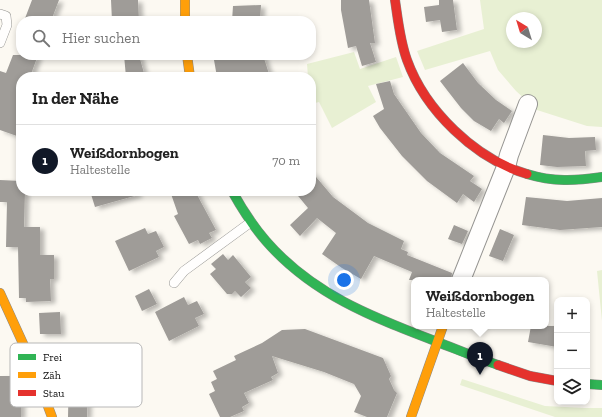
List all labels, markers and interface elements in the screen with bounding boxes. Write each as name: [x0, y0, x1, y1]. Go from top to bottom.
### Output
north arrow: [506, 12, 542, 48]
search box: [16, 16, 316, 60]
icon: search: [30, 27, 52, 49]
text: Hier suchen: [62, 29, 140, 47]
text: In der Nähe: [32, 88, 119, 108]
text: Weißdornbogen: [70, 144, 179, 162]
text: 1: [42, 153, 48, 168]
text: 70 m: [272, 153, 300, 168]
text: Haltestelle: [70, 162, 130, 177]
your location: [334, 270, 354, 290]
popup: [411, 277, 549, 329]
text: Weißdornbogen: [426, 287, 534, 305]
map controls: [554, 297, 590, 405]
button: +: [554, 297, 590, 333]
text: Haltestelle: [426, 305, 486, 320]
button: −: [554, 333, 590, 369]
pin: 1: [467, 342, 493, 375]
legend: [10, 343, 142, 407]
text: Frei: [43, 351, 62, 364]
text: Zäh: [43, 369, 62, 382]
button: layers: [554, 369, 590, 405]
text: Stau: [43, 387, 64, 400]

